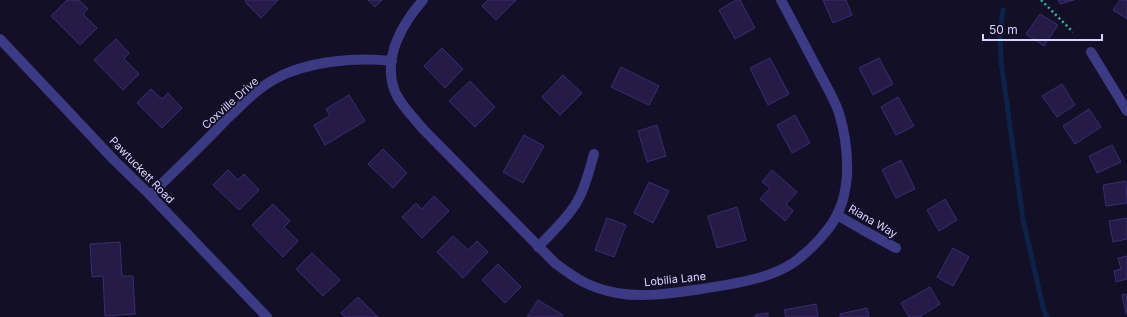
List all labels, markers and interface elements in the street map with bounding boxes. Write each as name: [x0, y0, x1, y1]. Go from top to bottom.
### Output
scale bar: [983, 16, 1102, 42]
text: 50 m: [989, 22, 1018, 37]
street label: Coxville Drive: [199, 74, 261, 132]
street label: Pawtuckett Road: [107, 134, 177, 206]
street label: Riana Way: [846, 201, 900, 241]
street label: Lobilia Lane: [643, 269, 707, 289]

